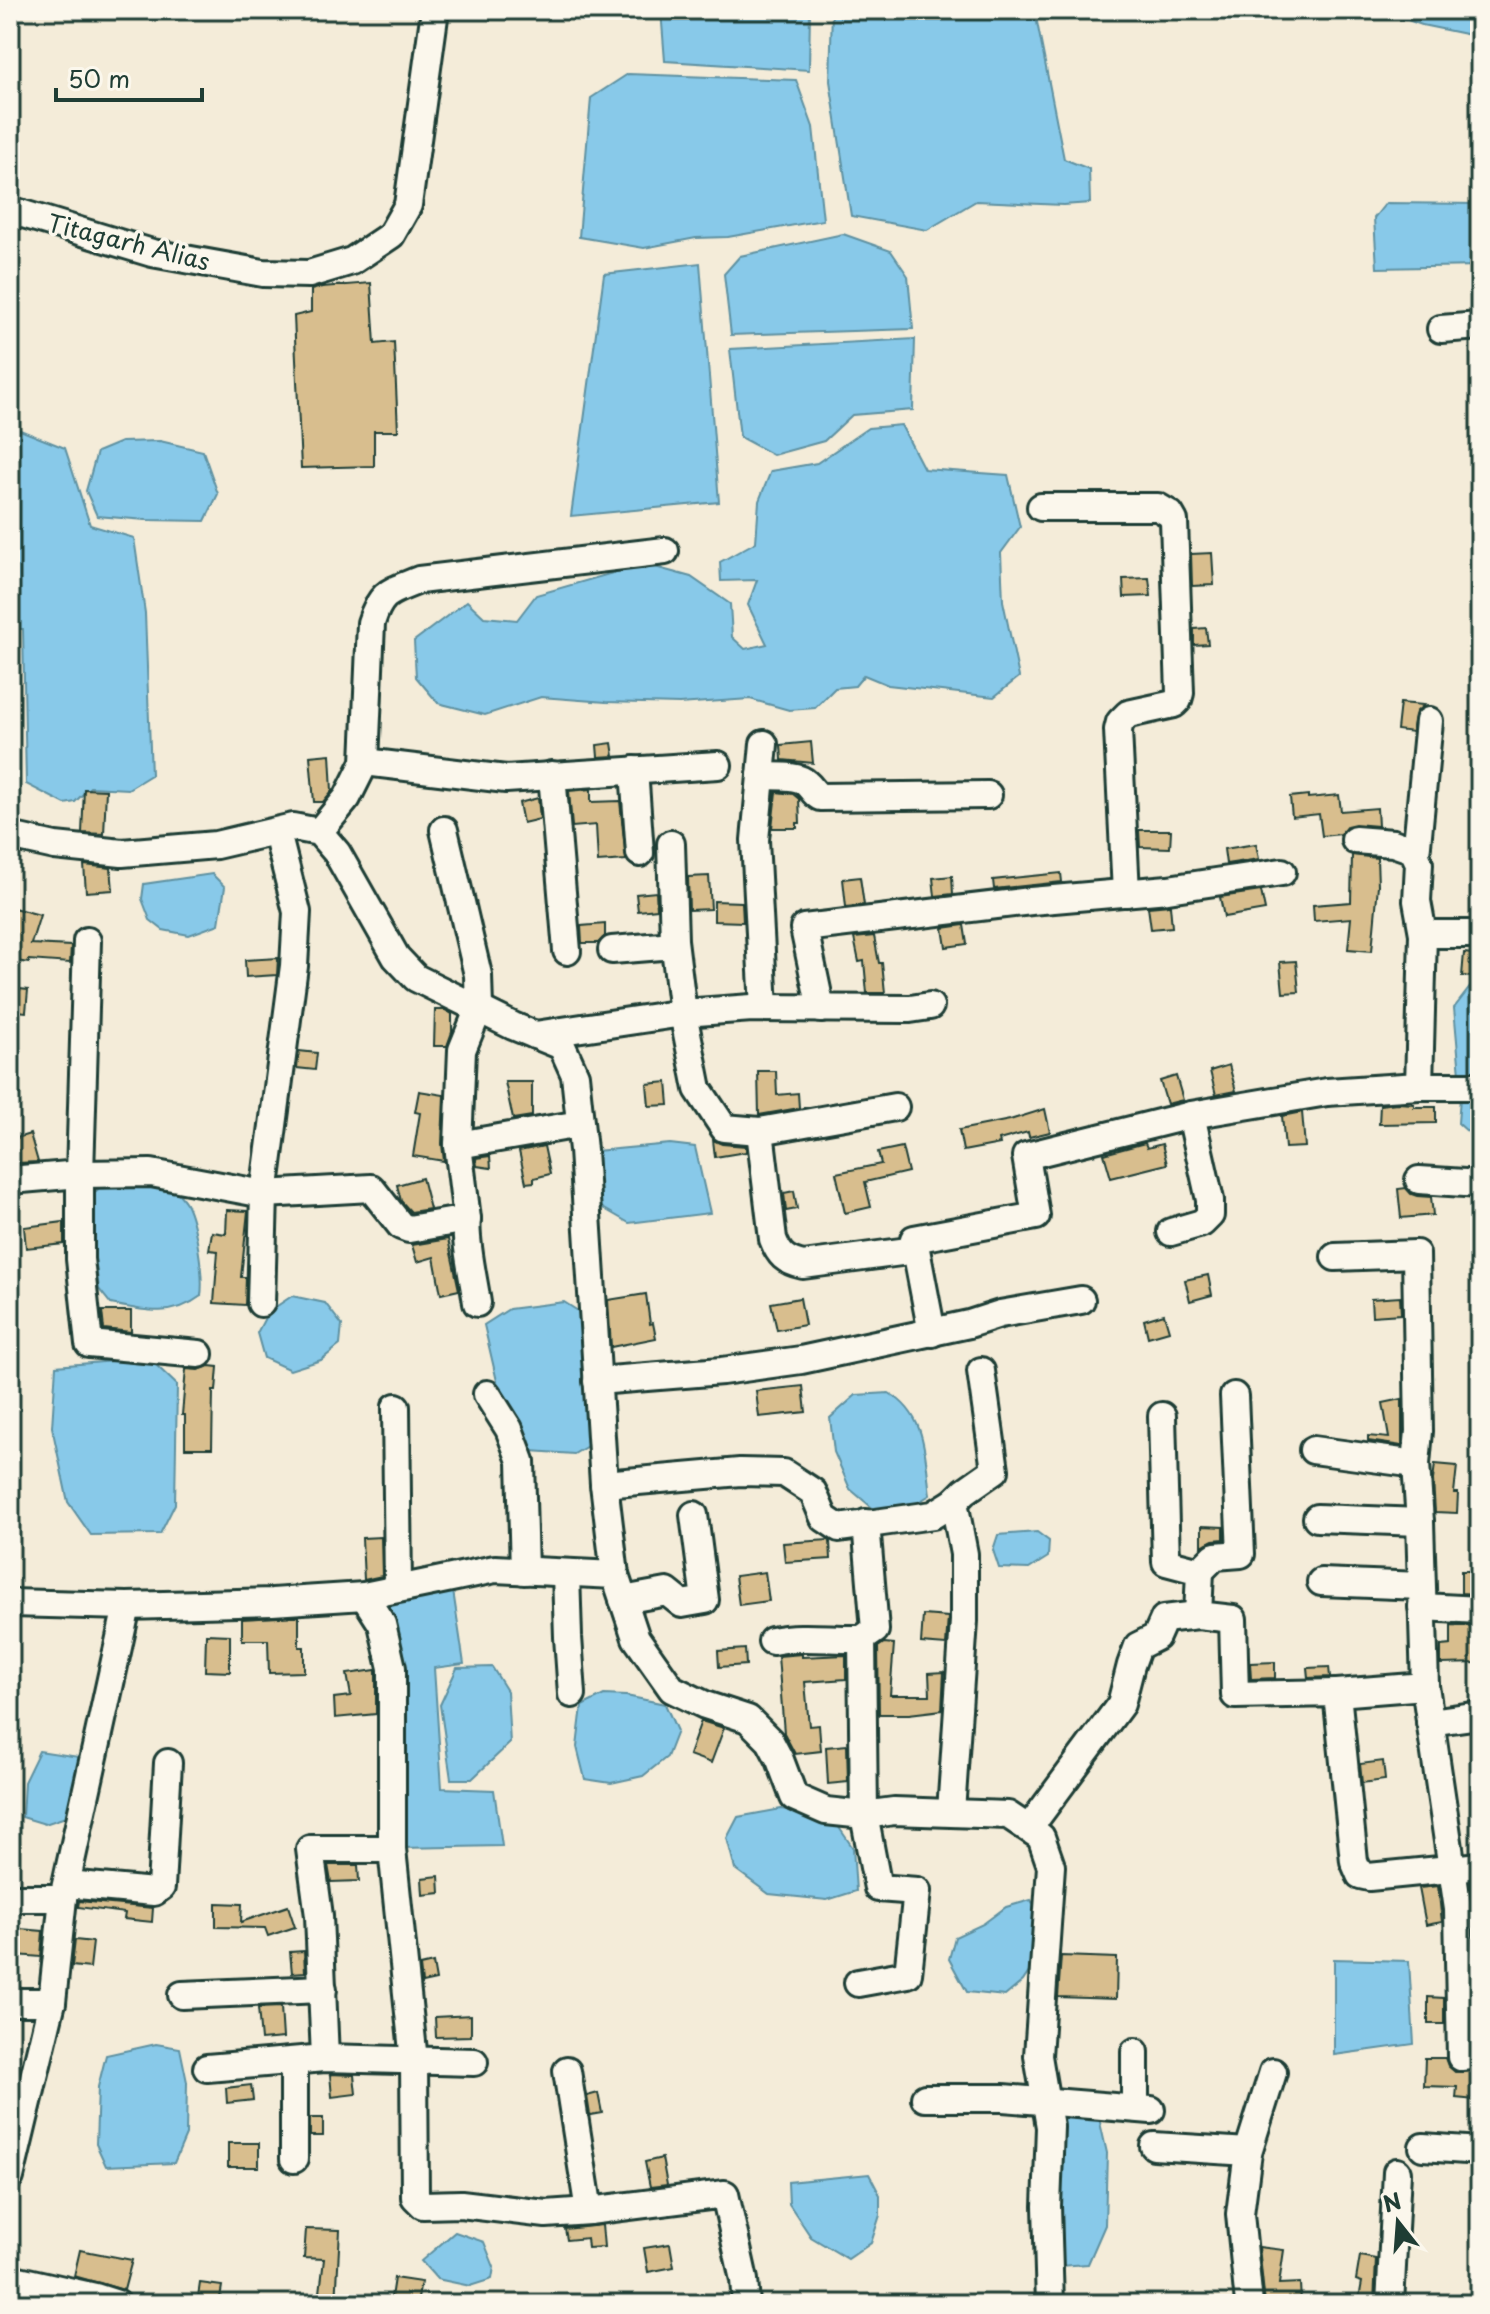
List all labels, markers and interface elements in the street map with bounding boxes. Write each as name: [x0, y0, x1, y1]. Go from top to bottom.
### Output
scale bar: [56, 52, 202, 102]
text: 50 m: [68, 60, 130, 96]
street label: Titagarh Alias: [44, 203, 214, 279]
north arrow: [1358, 2182, 1438, 2262]
text: N: [1379, 2183, 1405, 2220]

